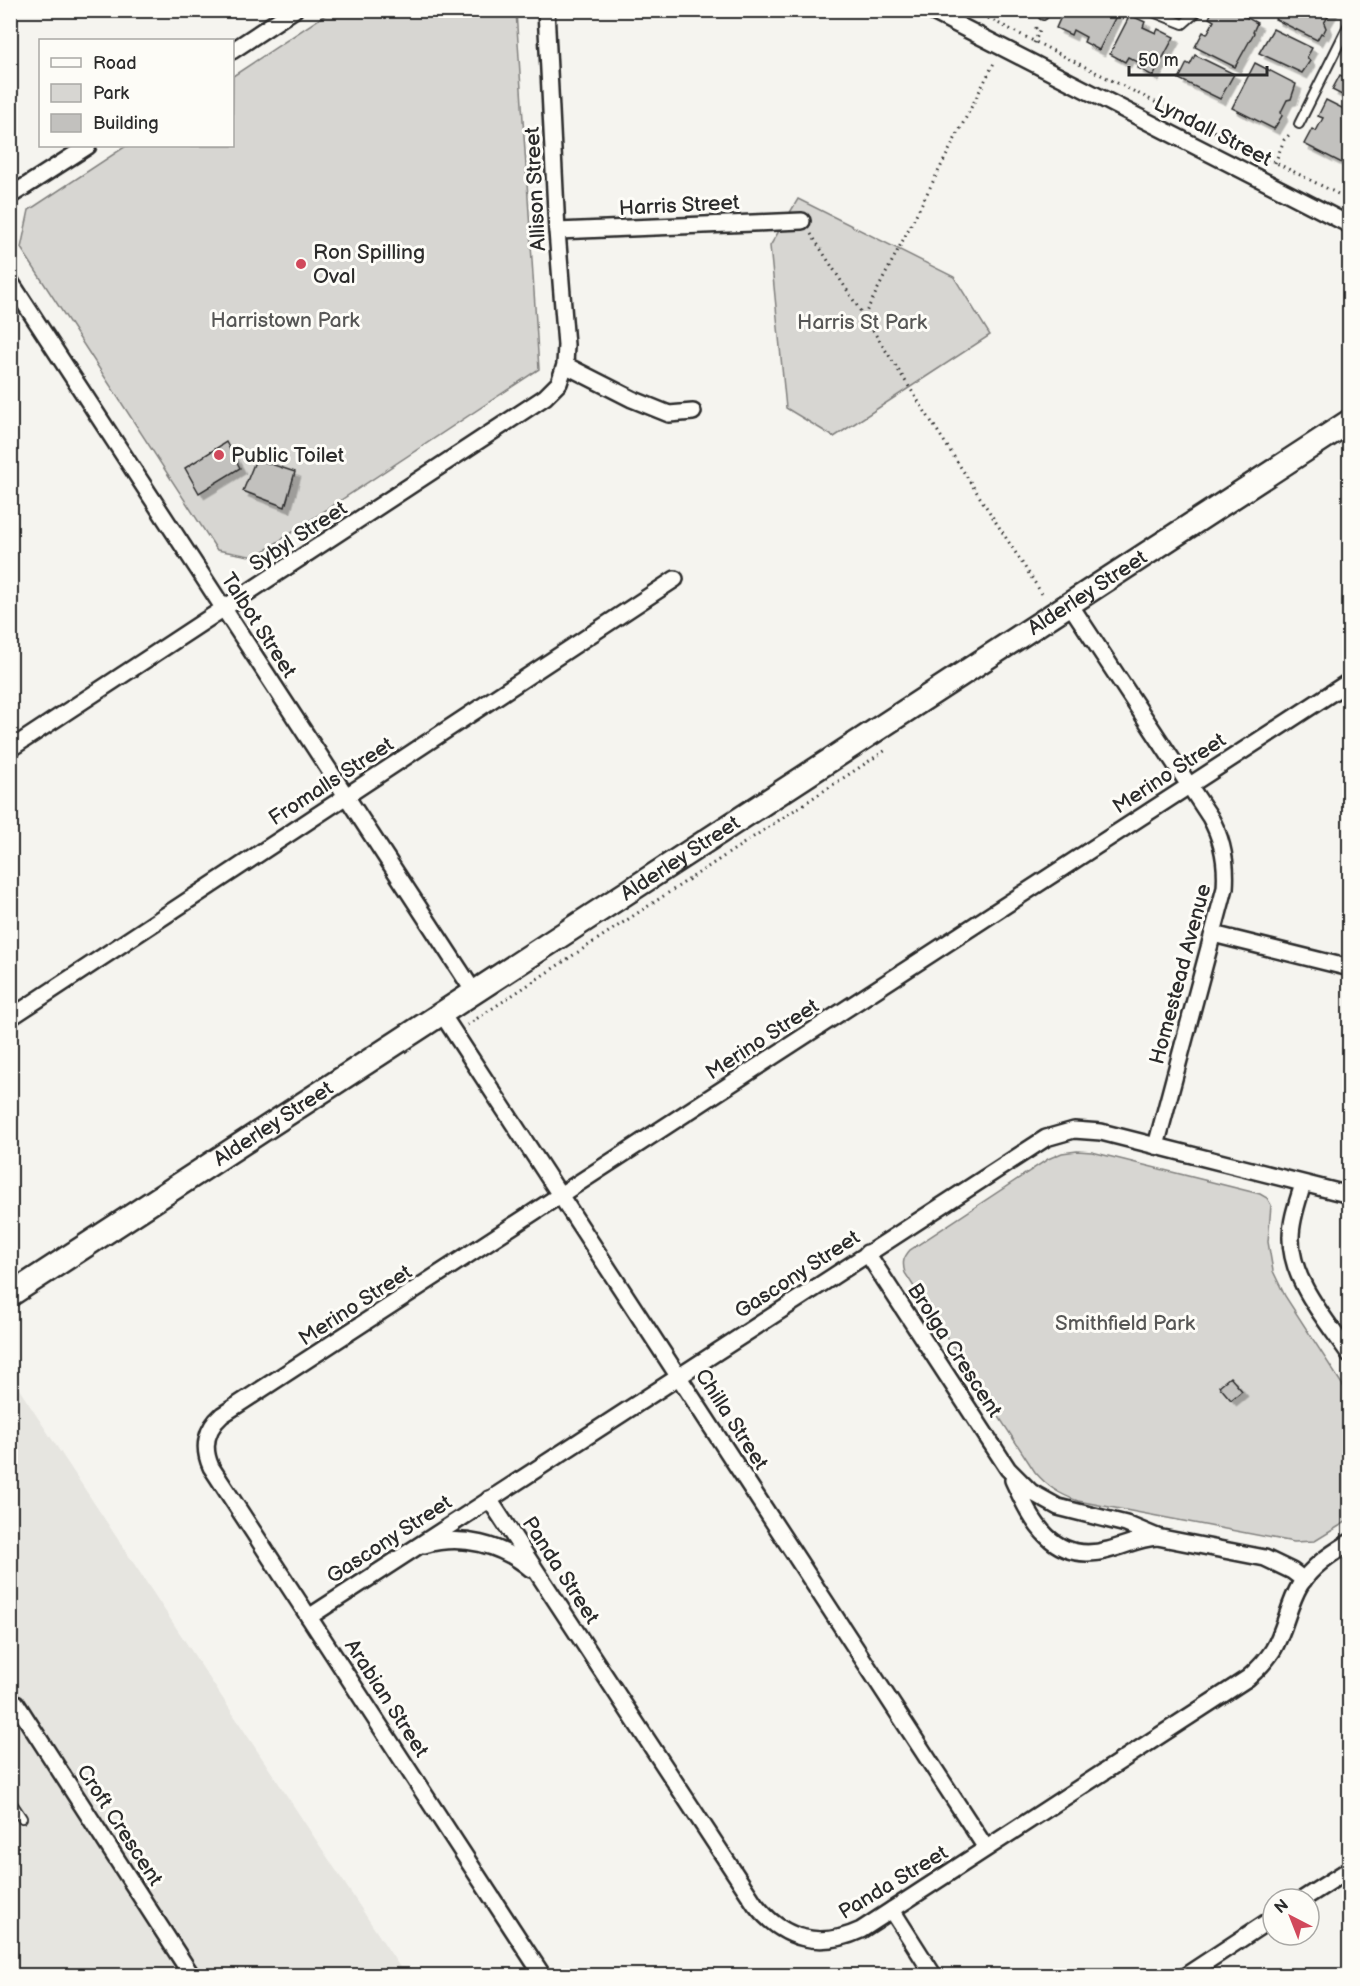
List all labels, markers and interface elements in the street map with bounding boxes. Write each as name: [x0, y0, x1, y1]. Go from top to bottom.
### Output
legend: [39, 39, 234, 147]
scale bar: [1129, 39, 1267, 77]
text: 50 m: [1138, 50, 1179, 71]
text: Road: [93, 53, 137, 74]
text: Park: [93, 83, 129, 104]
street label: Lyndall Street: [1150, 91, 1276, 172]
text: Building: [93, 113, 159, 134]
street label: Allison Street: [520, 126, 551, 252]
street label: Harris Street: [618, 190, 740, 221]
place label: Ron Spilling Oval: [313, 240, 425, 289]
marker: Ron Spilling Oval: [294, 257, 308, 271]
park label: Harristown Park: [210, 308, 360, 333]
park label: Harris St Park: [797, 310, 928, 335]
place label: Public Toilet: [231, 443, 345, 468]
marker: Public Toilet: [212, 448, 226, 462]
street label: Sybyl Street: [245, 495, 352, 577]
street label: Alderley Street: [1023, 545, 1152, 641]
street label: Talbot Street: [215, 568, 302, 683]
street label: Merino Street: [1108, 727, 1231, 819]
street label: Fromalls Street: [264, 732, 399, 831]
street label: Alderley Street: [616, 810, 745, 906]
street label: Homestead Avenue: [1144, 881, 1217, 1067]
street label: Merino Street: [701, 993, 824, 1085]
street label: Alderley Street: [209, 1076, 338, 1172]
street label: Gascony Street: [730, 1224, 865, 1324]
street label: Merino Street: [294, 1259, 417, 1351]
street label: Brolga Crescent: [902, 1279, 1007, 1422]
park label: Smithfield Park: [1055, 1311, 1196, 1336]
street label: Chilla Street: [690, 1364, 774, 1475]
street label: Gascony Street: [322, 1489, 457, 1589]
street label: Panda Street: [517, 1512, 605, 1629]
street label: Arabian Street: [339, 1635, 434, 1762]
street label: Croft Crescent: [71, 1760, 168, 1891]
street label: Panda Street: [834, 1840, 953, 1925]
north arrow: [1261, 1887, 1321, 1947]
text: N: [1271, 1896, 1293, 1918]

